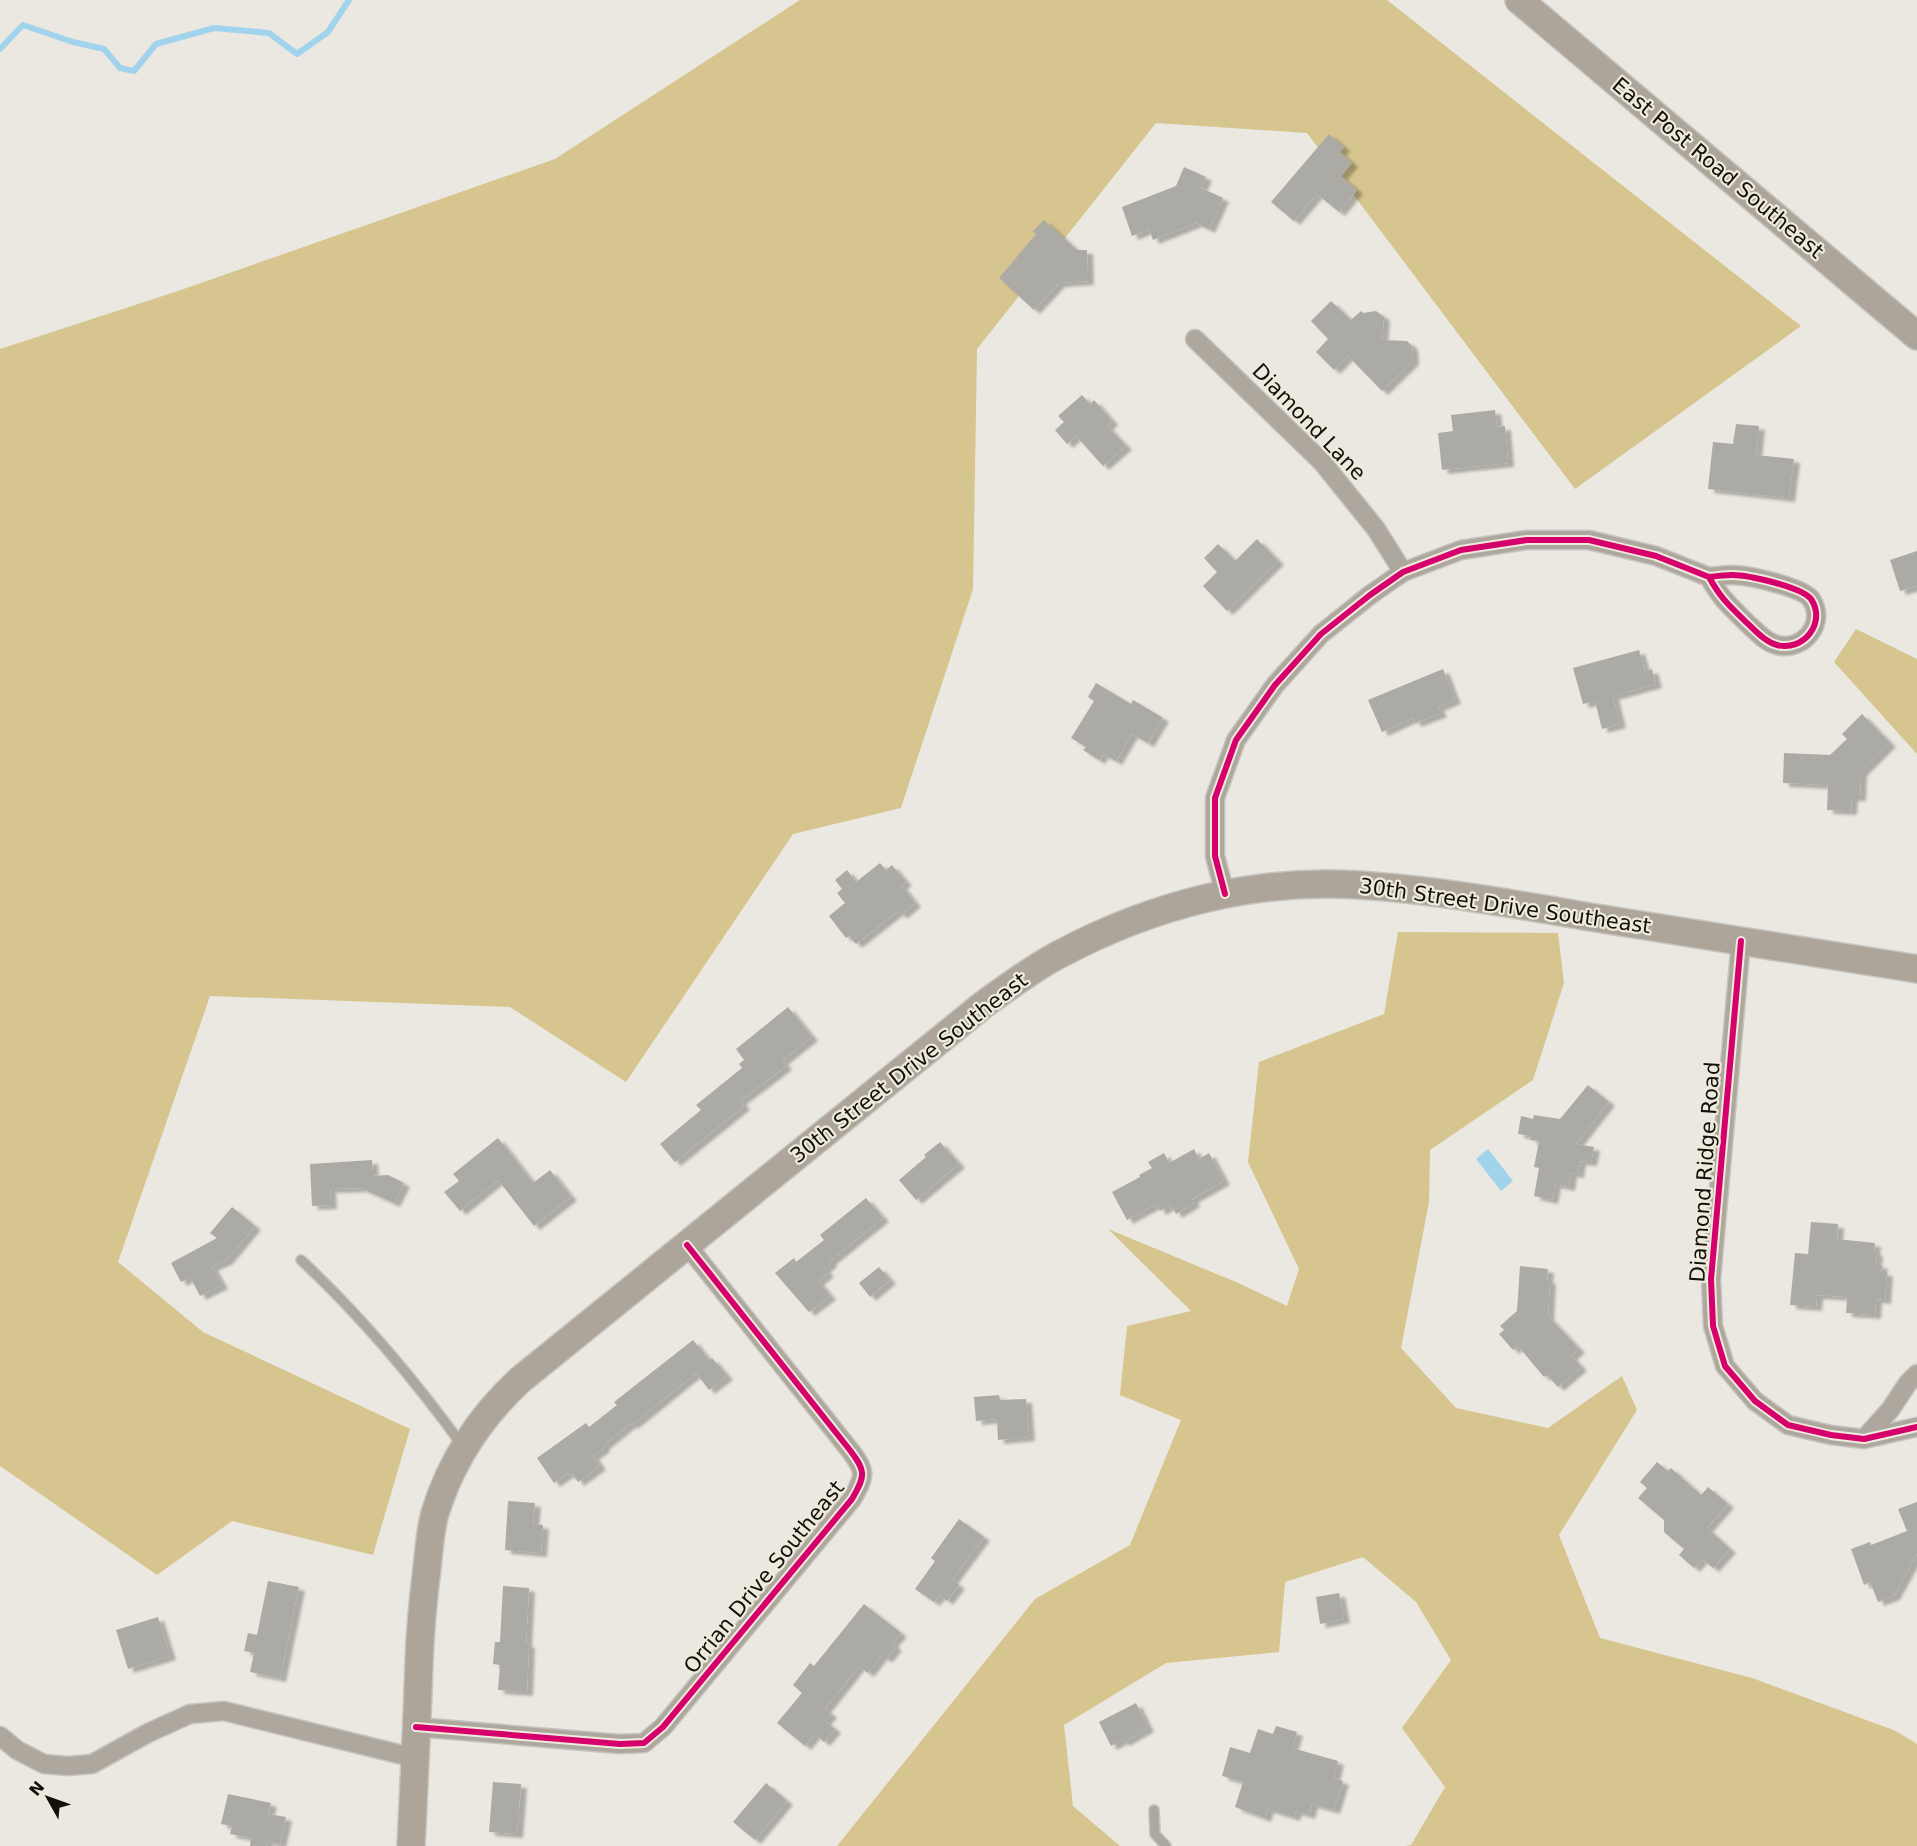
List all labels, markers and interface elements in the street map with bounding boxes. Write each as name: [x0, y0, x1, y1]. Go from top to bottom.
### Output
street label: East Post Road Southeast: [1608, 73, 1828, 263]
street label: Diamond Lane: [1247, 359, 1371, 485]
street label: 30th Street Drive Southeast: [1358, 874, 1652, 938]
street label: 30th Street Drive Southeast: [786, 968, 1032, 1168]
street label: Diamond Ridge Road: [1685, 1061, 1725, 1283]
street label: Orrian Drive Southeast: [679, 1476, 849, 1678]
north arrow: [18, 1768, 78, 1828]
text: N: [25, 1777, 48, 1800]

